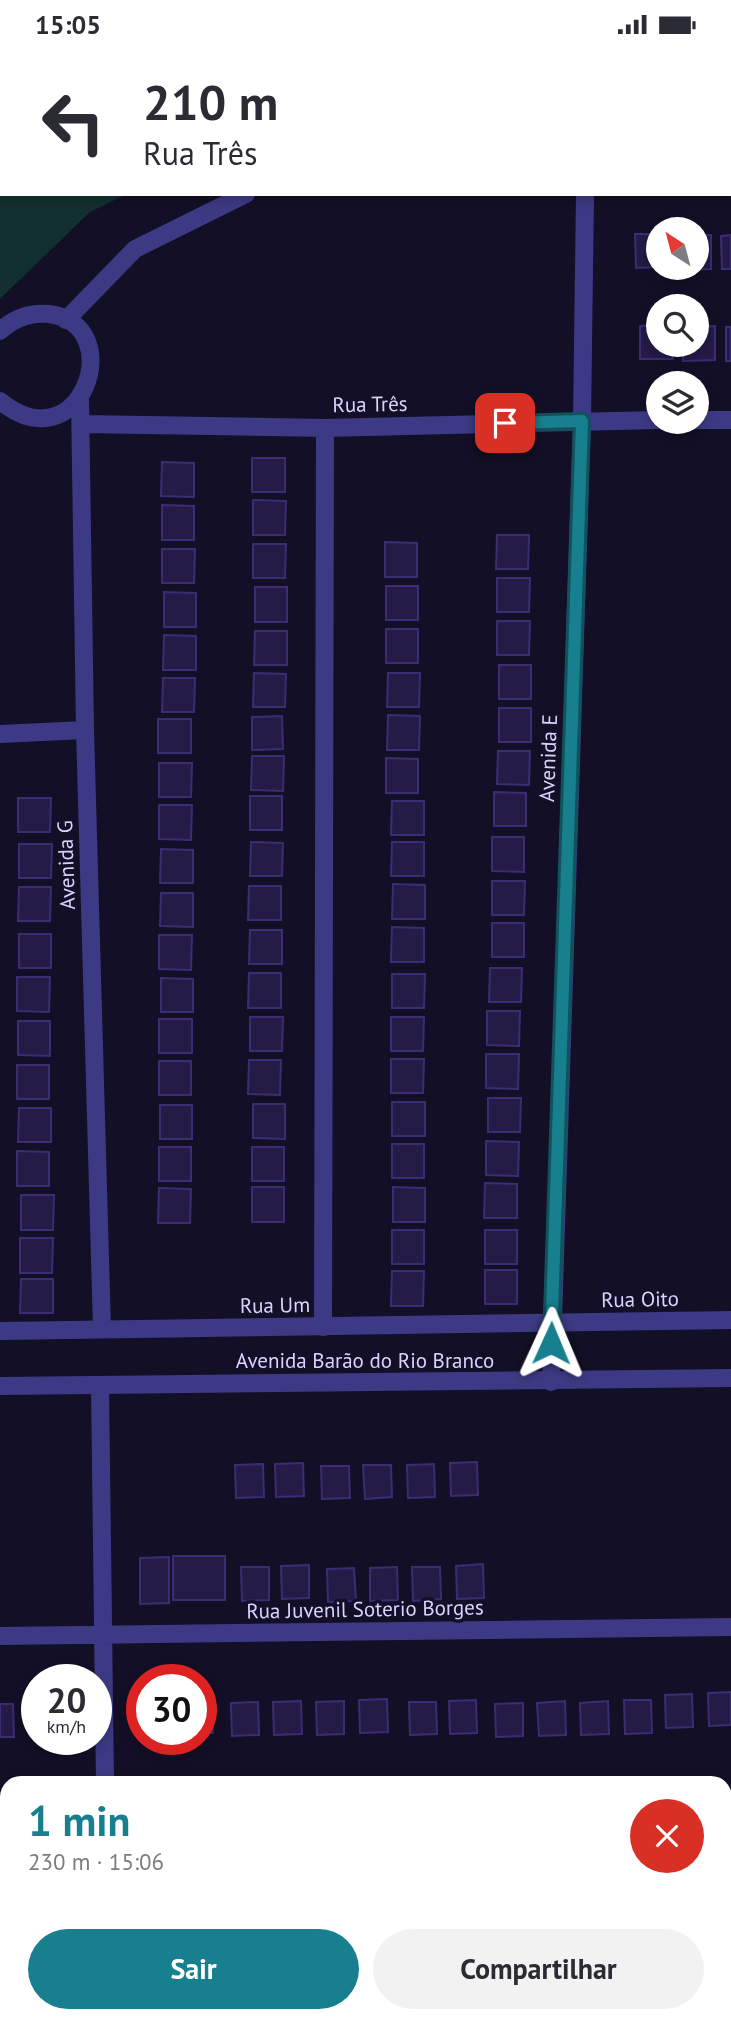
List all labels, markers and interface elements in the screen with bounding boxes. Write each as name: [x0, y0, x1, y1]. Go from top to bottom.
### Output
text: 15:05: [35, 8, 101, 41]
text: 210 m: [143, 70, 278, 134]
icon: left: [28, 77, 119, 168]
text: Rua Três: [143, 132, 257, 174]
north arrow: [646, 217, 709, 280]
map controls: [646, 217, 709, 434]
button: search: [646, 294, 709, 357]
button: layers: [646, 371, 709, 434]
street label: Rua Três: [332, 390, 408, 418]
pin: [475, 393, 535, 453]
icon: arrive: [486, 404, 524, 442]
street label: Avenida E: [533, 714, 563, 802]
street label: Avenida G: [51, 820, 81, 910]
street label: Rua Oito: [601, 1285, 679, 1313]
street label: Rua Um: [240, 1291, 310, 1319]
position arrow: [514, 1306, 588, 1380]
street label: Avenida Barão do Rio Branco: [236, 1347, 494, 1374]
street label: Rua Juvenil Soterio Borges: [246, 1593, 484, 1625]
speed limit sign: 30: [126, 1664, 217, 1755]
text: 20: [47, 1677, 86, 1723]
text: km/h: [47, 1715, 86, 1738]
text: 1 min: [28, 1793, 130, 1848]
button: close: [630, 1799, 704, 1873]
text: 230 m · 15:06: [28, 1847, 164, 1876]
button: Sair: [28, 1929, 359, 2009]
button: Compartilhar: [373, 1929, 704, 2009]

